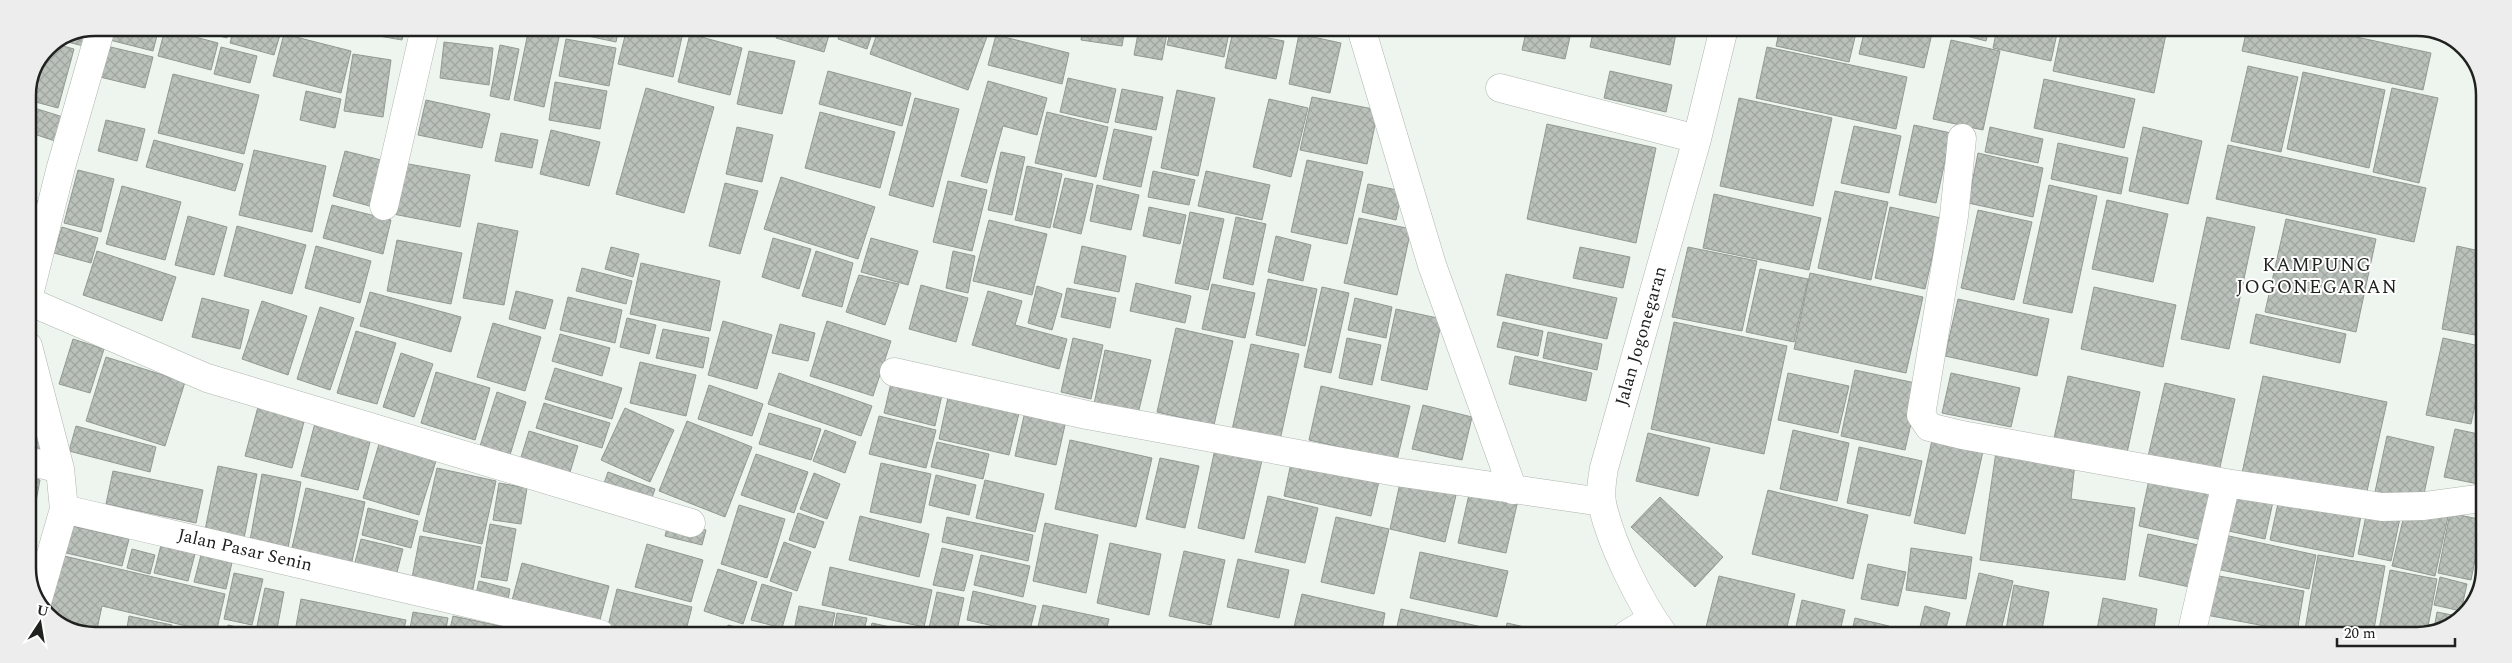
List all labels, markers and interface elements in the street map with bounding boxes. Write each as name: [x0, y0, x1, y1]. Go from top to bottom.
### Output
district label: KAMPUNG JOGONEGARAN: [2236, 251, 2398, 302]
street label: Jalan Jogonegaran: [1608, 263, 1674, 409]
street label: Jalan Pasar Senin: [175, 521, 315, 579]
north arrow: [15, 598, 65, 648]
text: U: [35, 599, 51, 622]
scale bar: [2337, 616, 2454, 648]
text: 20 m: [2344, 622, 2376, 645]

